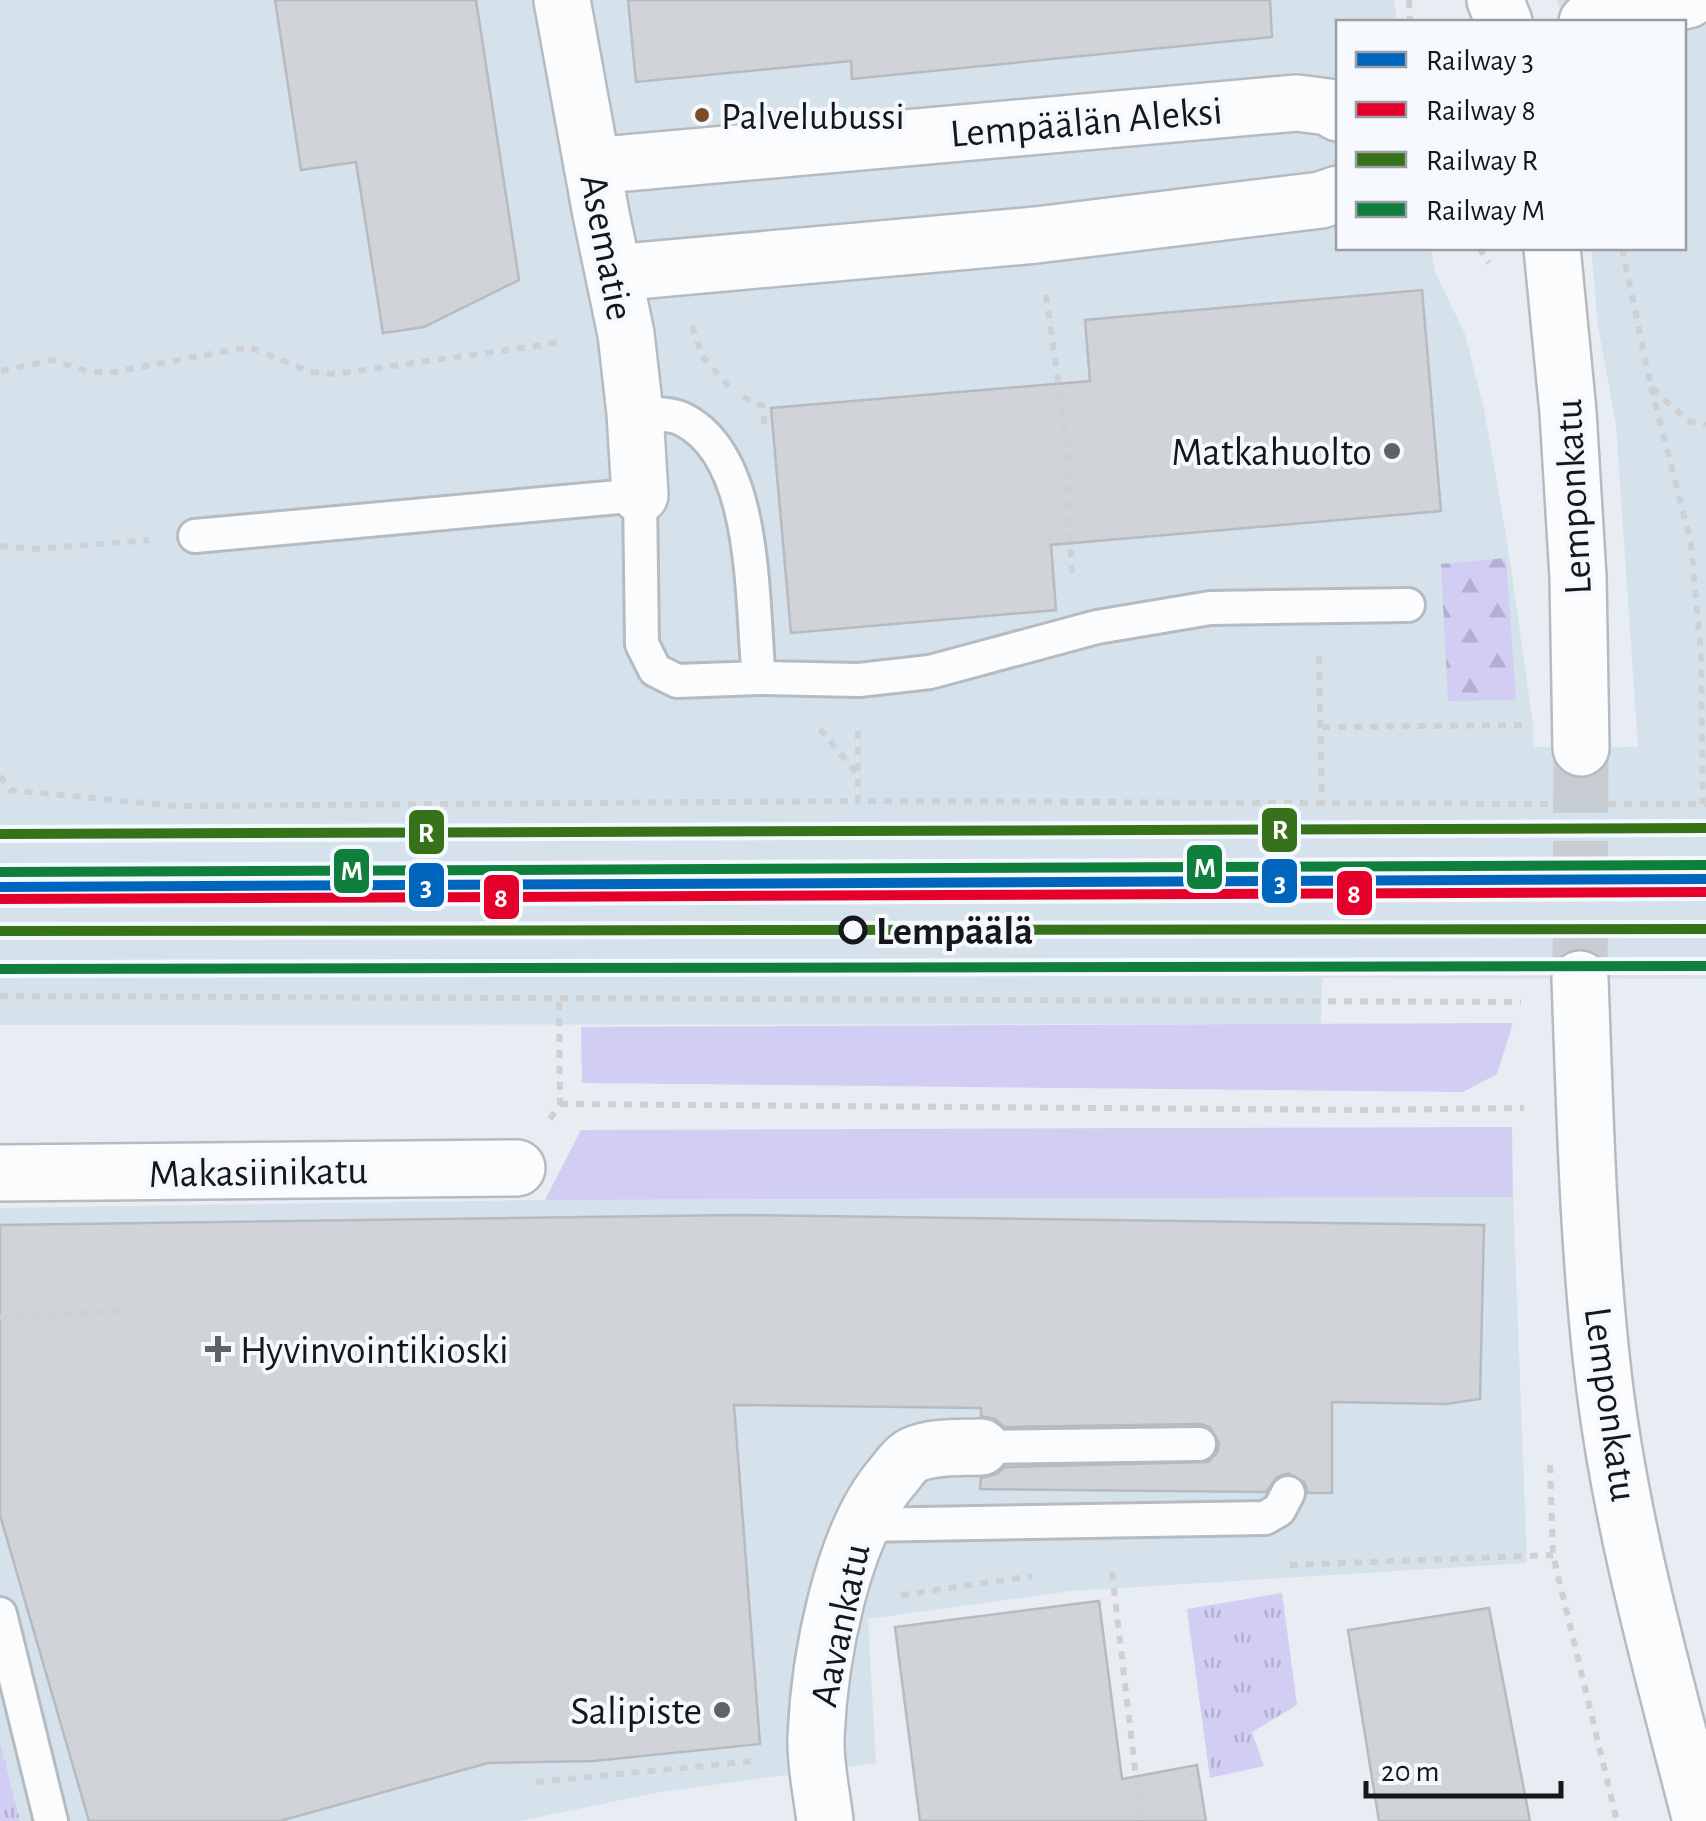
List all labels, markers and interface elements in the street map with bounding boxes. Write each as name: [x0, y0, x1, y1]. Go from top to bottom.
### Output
legend: [1336, 20, 1686, 250]
text: Railway 3: [1426, 46, 1534, 76]
street label: Lempäälän Aleksi: [948, 91, 1224, 155]
text: Railway 8: [1426, 96, 1536, 126]
place label: Palvelubussi: [721, 99, 905, 137]
marker: Palvelubussi: [692, 105, 712, 125]
text: Railway R: [1426, 146, 1538, 176]
street label: Asematie: [572, 171, 640, 324]
text: Railway M: [1426, 196, 1545, 226]
street label: Lemponkatu: [1549, 398, 1599, 596]
place label: Matkahuolto: [1171, 433, 1372, 473]
marker: Matkahuolto: [1381, 440, 1403, 462]
line badge: R: [1260, 806, 1299, 854]
line badge: R: [407, 808, 446, 856]
text: R: [1272, 817, 1288, 845]
text: R: [418, 820, 434, 848]
line badge: M: [1185, 843, 1224, 891]
line badge: M: [332, 847, 371, 895]
text: M: [1194, 855, 1216, 883]
line badge: 3: [1260, 857, 1299, 905]
text: M: [341, 858, 363, 886]
line badge: 3: [407, 861, 446, 909]
text: 3: [1274, 869, 1286, 897]
line badge: 8: [1335, 869, 1374, 917]
text: 3: [420, 873, 432, 901]
line badge: 8: [482, 873, 521, 921]
text: 8: [1347, 881, 1361, 909]
text: 8: [494, 885, 508, 913]
place label: Lempäälä: [876, 912, 1033, 952]
marker: Lempäälä: [840, 917, 866, 943]
street label: Makasiinikatu: [148, 1151, 368, 1195]
street label: Lemponkatu: [1577, 1305, 1643, 1504]
place label: Hyvinvointikioski: [240, 1331, 509, 1371]
marker: Hyvinvointikioski: [205, 1336, 231, 1362]
street label: Aavankatu: [804, 1540, 878, 1710]
place label: Salipiste: [570, 1692, 702, 1732]
marker: Salipiste: [711, 1699, 733, 1721]
scale bar: [1366, 1736, 1561, 1798]
text: 20 m: [1381, 1757, 1439, 1787]

